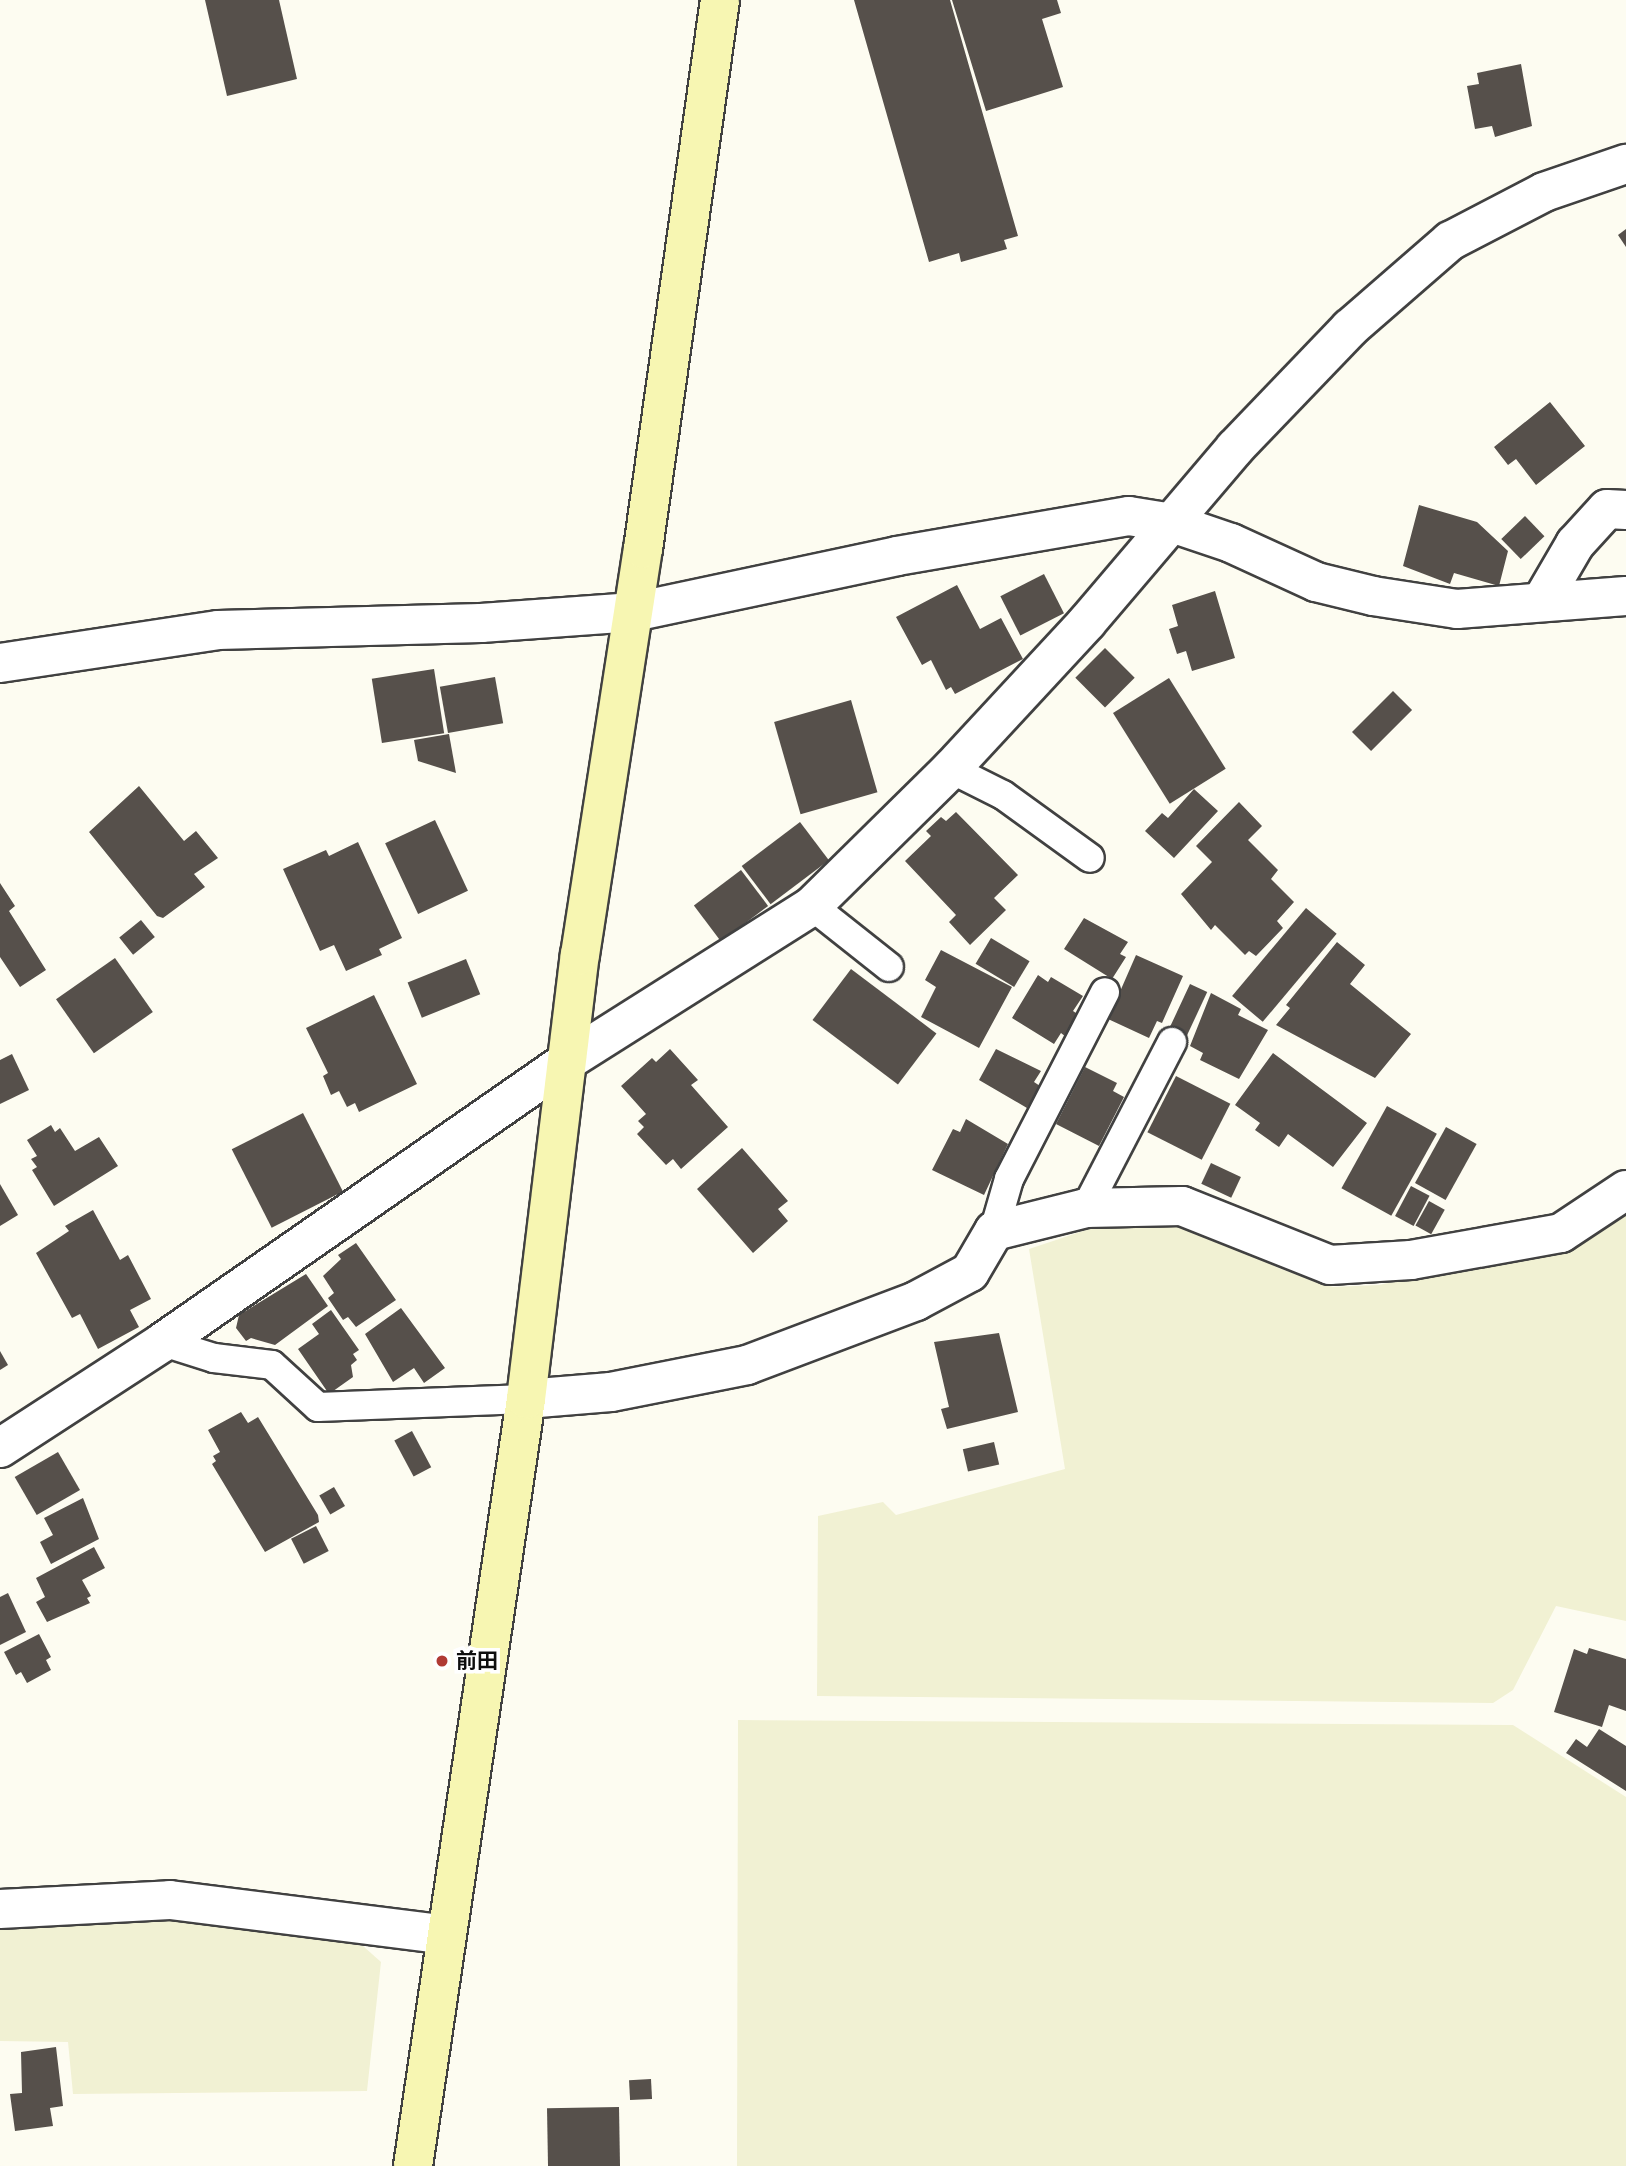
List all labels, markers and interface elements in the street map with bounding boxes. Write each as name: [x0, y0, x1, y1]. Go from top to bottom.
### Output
place label: 前田: [456, 1648, 498, 1674]
marker: 前田: [434, 1653, 450, 1669]

